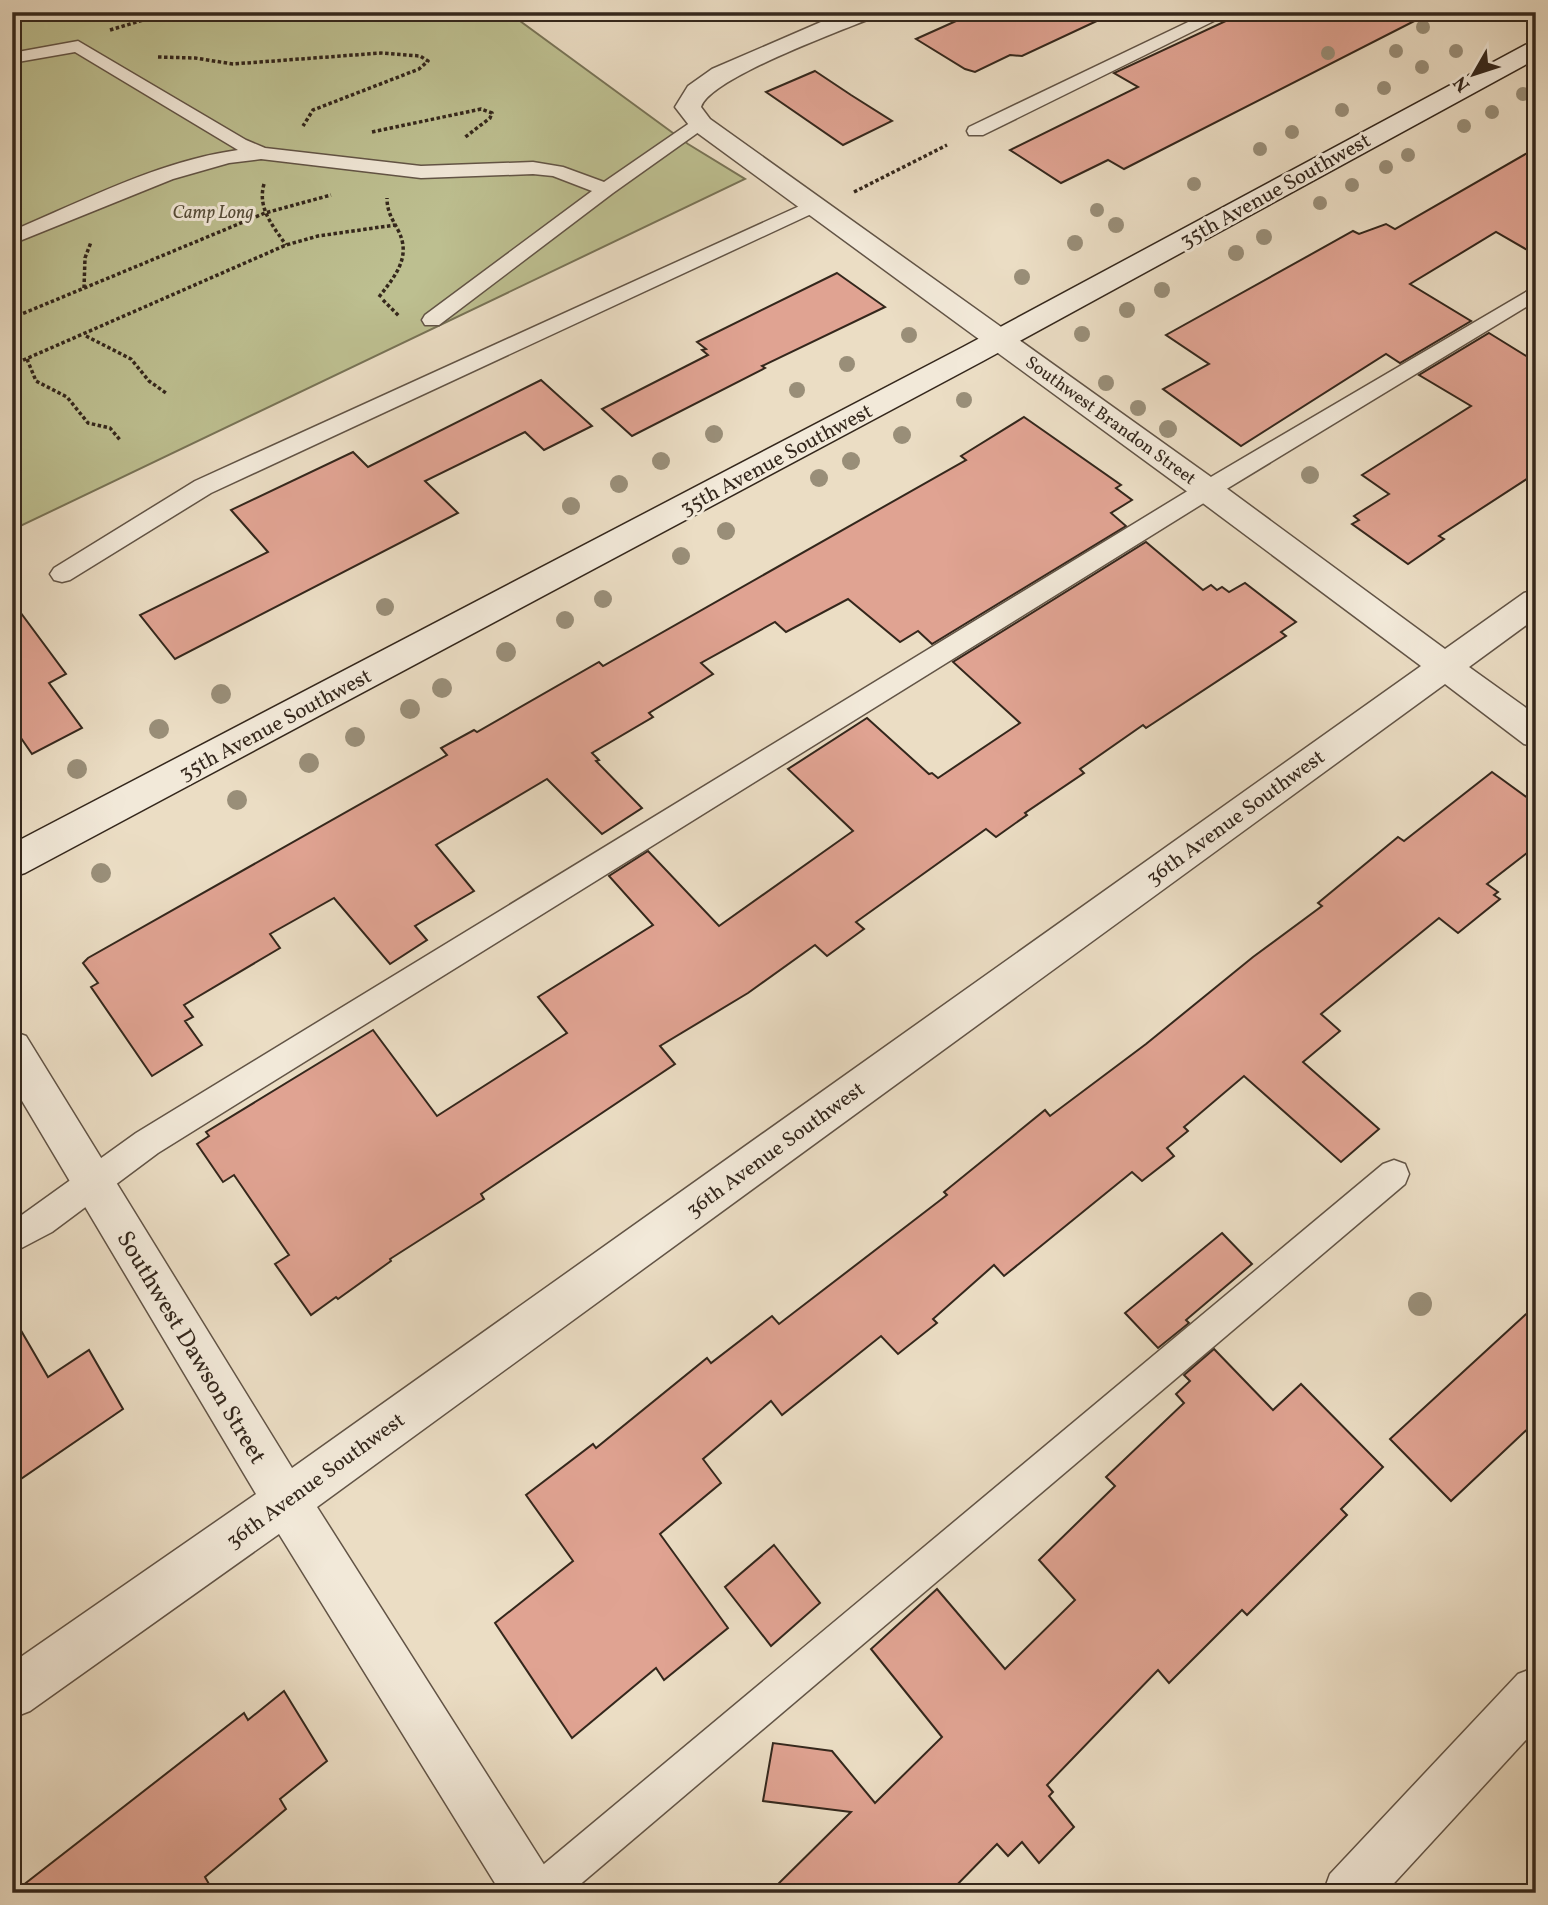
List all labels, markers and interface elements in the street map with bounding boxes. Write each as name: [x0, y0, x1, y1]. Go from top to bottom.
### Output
north arrow: [1440, 38, 1510, 108]
text: N: [1448, 70, 1477, 97]
street label: 35th Avenue Southwest: [1175, 127, 1376, 256]
park label: Camp Long: [173, 201, 253, 226]
street label: Southwest Brandon Street: [1020, 351, 1201, 492]
street label: 35th Avenue Southwest: [675, 397, 878, 523]
street label: 35th Avenue Southwest: [174, 662, 377, 788]
street label: 36th Avenue Southwest: [1141, 743, 1331, 893]
street label: 36th Avenue Southwest: [681, 1075, 871, 1225]
street label: Southwest Dawson Street: [107, 1225, 274, 1471]
street label: 36th Avenue Southwest: [221, 1406, 411, 1556]

